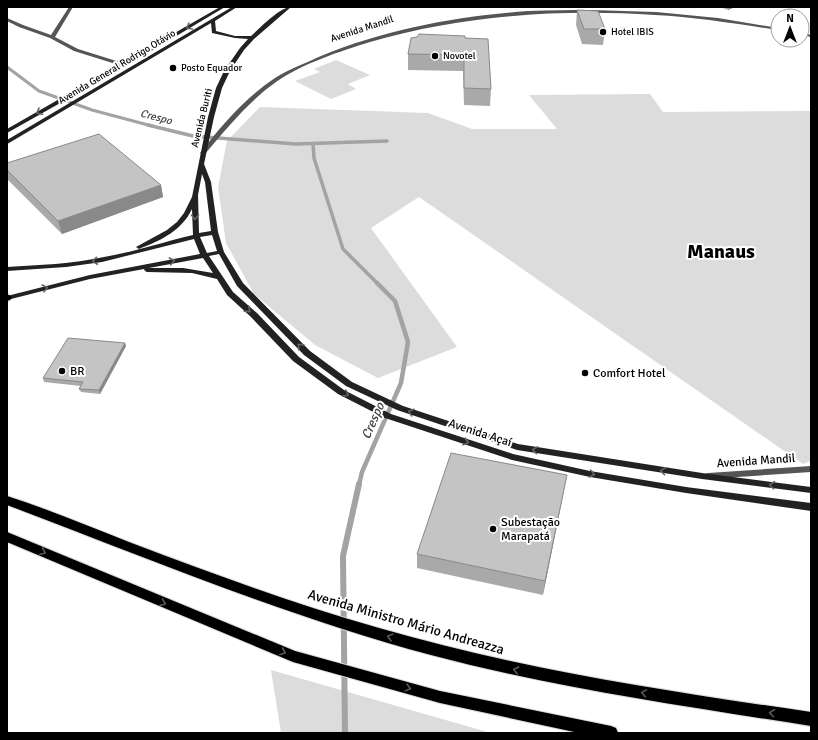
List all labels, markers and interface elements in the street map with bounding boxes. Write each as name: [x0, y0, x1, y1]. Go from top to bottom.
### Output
north arrow: [770, 8, 810, 48]
text: N: [786, 12, 794, 25]
street label: Avenida Mandil: [329, 13, 395, 45]
one-way arrow: [186, 22, 193, 29]
place label: Hotel IBIS: [611, 26, 654, 38]
street label: Avenida General Rodrigo Otávio: [56, 27, 178, 107]
marker: Hotel IBIS: [598, 27, 608, 37]
place label: Novotel: [443, 50, 476, 62]
marker: Novotel: [430, 51, 440, 61]
place label: Posto Equador: [181, 62, 243, 74]
marker: Posto Equador: [168, 63, 178, 73]
street label: Avenida Buriti: [189, 87, 215, 149]
one-way arrow: [36, 107, 44, 114]
water label: Crespo: [139, 107, 175, 128]
one-way arrow: [191, 214, 199, 220]
district label: Manaus: [687, 239, 755, 264]
one-way arrow: [92, 256, 99, 265]
one-way arrow: [169, 258, 175, 266]
one-way arrow: [42, 285, 48, 293]
one-way arrow: [243, 305, 251, 312]
one-way arrow: [297, 343, 305, 351]
place label: BR: [70, 364, 84, 379]
marker: BR: [57, 366, 67, 376]
place label: Comfort Hotel: [593, 366, 666, 381]
marker: Comfort Hotel: [580, 368, 590, 378]
one-way arrow: [341, 390, 349, 397]
water label: Crespo: [358, 399, 389, 442]
one-way arrow: [408, 408, 415, 417]
street label: Avenida Açaí: [446, 416, 514, 450]
one-way arrow: [463, 437, 470, 446]
one-way arrow: [532, 446, 538, 455]
street label: Avenida Mandil: [716, 451, 796, 471]
one-way arrow: [660, 467, 666, 476]
one-way arrow: [589, 470, 595, 478]
one-way arrow: [769, 481, 775, 490]
place label: Subestação Marapatá: [501, 515, 560, 544]
marker: Subestação Marapatá: [488, 524, 498, 534]
one-way arrow: [39, 548, 46, 556]
street label: Avenida Ministro Mário Andreazza: [306, 586, 506, 658]
one-way arrow: [158, 598, 166, 606]
one-way arrow: [387, 633, 394, 642]
one-way arrow: [279, 648, 286, 656]
one-way arrow: [513, 666, 519, 674]
one-way arrow: [404, 683, 411, 692]
one-way arrow: [641, 689, 647, 697]
one-way arrow: [769, 709, 775, 718]

